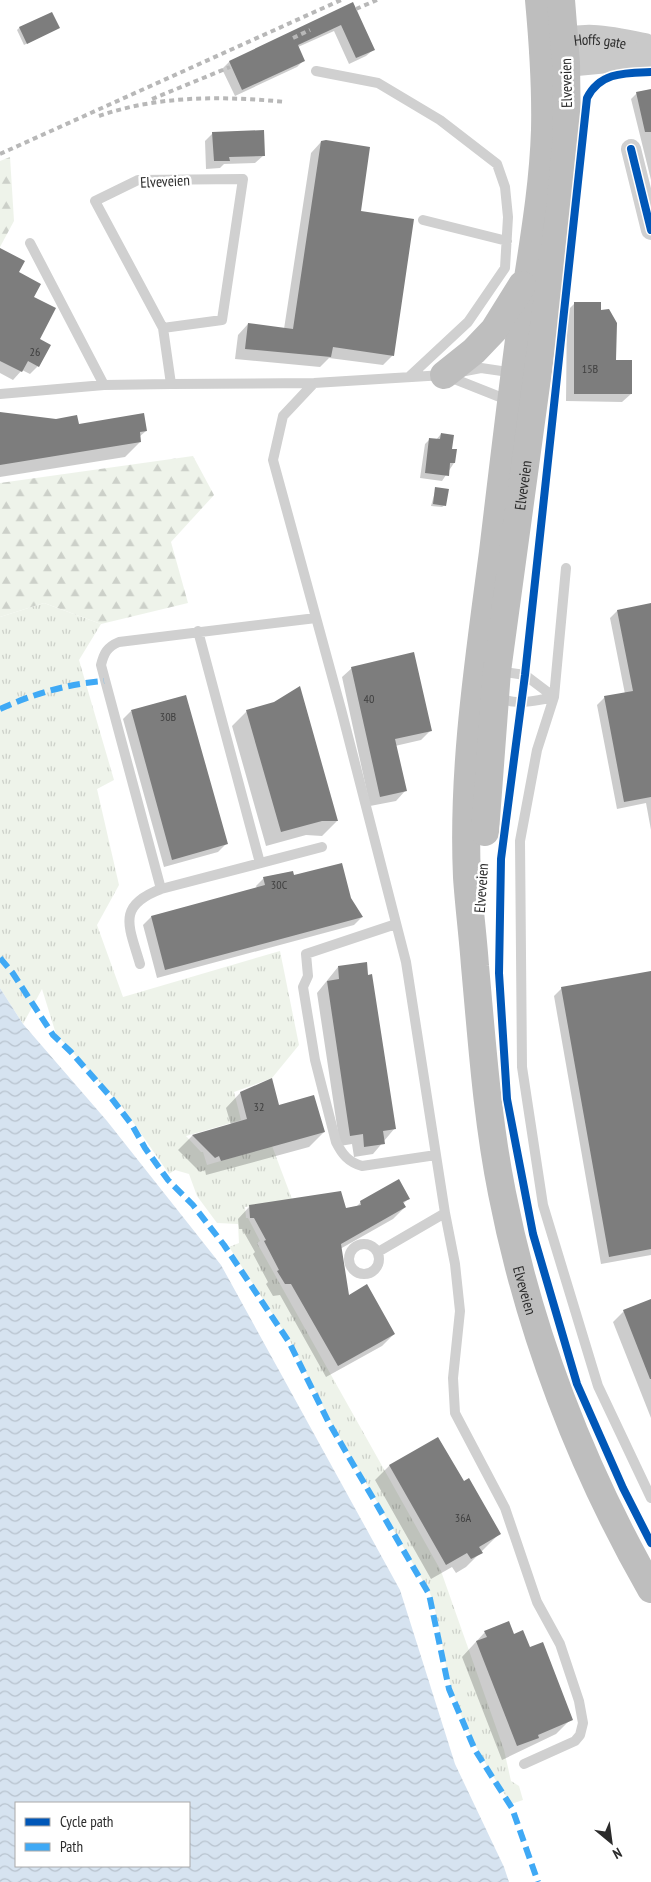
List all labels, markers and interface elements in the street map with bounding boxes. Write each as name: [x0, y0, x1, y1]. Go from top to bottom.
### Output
street label: Hoffs gate: [573, 29, 628, 53]
street label: Elveveien: [556, 58, 576, 108]
street label: Elveveien: [140, 170, 190, 192]
house number: 26: [30, 344, 40, 359]
house number: 15B: [582, 361, 599, 376]
street label: Elveveien: [510, 459, 535, 511]
house number: 40: [364, 691, 374, 706]
house number: 30B: [160, 709, 177, 724]
street label: Elveveien: [470, 863, 492, 913]
house number: 30C: [271, 877, 288, 892]
house number: 32: [254, 1099, 264, 1114]
street label: Elveveien: [509, 1264, 541, 1317]
house number: 36A: [455, 1510, 472, 1525]
legend: [15, 1802, 190, 1867]
text: Cycle path: [60, 1812, 113, 1831]
north arrow: [586, 1817, 636, 1867]
text: Path: [60, 1837, 83, 1856]
text: N: [610, 1844, 625, 1863]

